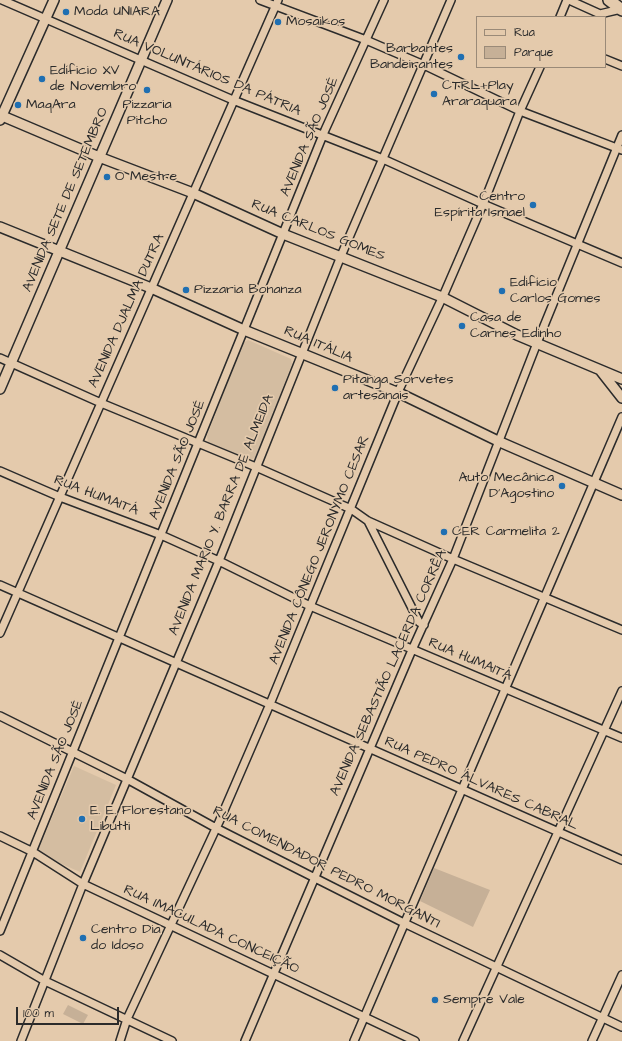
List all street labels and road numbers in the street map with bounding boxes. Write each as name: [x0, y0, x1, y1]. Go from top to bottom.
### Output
street label: RUA VOLUNTÁRIOS DA PÁTRIA: [111, 26, 303, 120]
street label: AVENIDA SÃO JOSÉ: [277, 75, 343, 199]
street label: AVENIDA SETE DE SETEMBRO: [19, 105, 113, 295]
street label: RUA CARLOS GOMES: [249, 196, 387, 266]
street label: AVENIDA DJALMA DUTRA: [85, 232, 169, 390]
street label: RUA ITÁLIA: [281, 323, 355, 367]
street label: AVENIDA MARIO Y. BARRA DE ALMEIDA: [166, 392, 278, 638]
street label: AVENIDA SÃO JOSÉ: [146, 398, 210, 522]
street label: AVENIDA CÔNEGO JERONYMO CESAR: [266, 433, 374, 667]
street label: RUA HUMAITÁ: [51, 472, 141, 520]
street label: AVENIDA SEBASTIÃO LACERDA CORRÊA: [327, 547, 451, 799]
street label: RUA HUMAITÁ: [426, 635, 514, 685]
street label: AVENIDA SÃO JOSÉ: [24, 698, 88, 822]
street label: RUA PEDRO ÁLVARES CABRAL: [381, 734, 581, 834]
street label: RUA COMENDADOR PEDRO MORGANTI: [210, 803, 442, 933]
street label: RUA IMACULADA CONCEIÇÃO: [121, 882, 301, 978]

